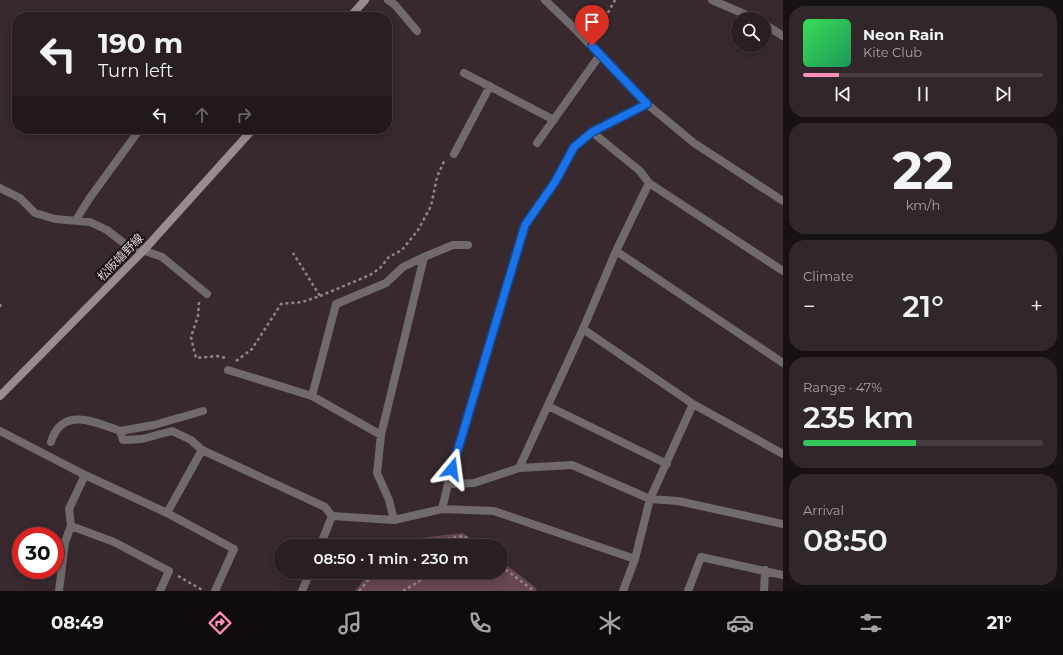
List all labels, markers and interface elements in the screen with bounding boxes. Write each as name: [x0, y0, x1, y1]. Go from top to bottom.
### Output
pin: [575, 5, 609, 46]
icon: arrive: [581, 11, 603, 33]
map controls: [731, 12, 771, 52]
button: search: [731, 12, 771, 52]
text: Neon Rain: [863, 25, 944, 44]
text: 190 m: [98, 26, 183, 60]
icon: left: [32, 28, 84, 80]
text: Kite Club: [863, 44, 922, 60]
text: Turn left: [98, 60, 173, 82]
icon: previous: [832, 83, 854, 105]
icon: pause: [912, 83, 934, 105]
icon: next: [992, 83, 1014, 105]
icon: left: [149, 104, 171, 126]
icon: ahead: [191, 104, 213, 126]
icon: right: [233, 104, 255, 126]
text: 22: [892, 139, 954, 202]
text: km/h: [906, 197, 940, 213]
street label: 松阪嬉野線: [94, 230, 146, 284]
text: Climate: [803, 268, 854, 284]
text: 21°: [902, 288, 944, 325]
text: −: [803, 293, 816, 320]
text: +: [1030, 293, 1043, 320]
text: Range · 47%: [803, 379, 882, 395]
text: 235 km: [803, 399, 914, 436]
position arrow: [431, 448, 473, 490]
text: Arrival: [803, 502, 844, 518]
text: 08:50: [803, 522, 888, 559]
speed limit sign: 30: [12, 527, 64, 579]
text: 08:50 · 1 min · 230 m: [313, 549, 469, 568]
icon: directions: [206, 609, 234, 637]
icon: music: [336, 609, 364, 637]
icon: phone: [466, 609, 494, 637]
icon: climate: [596, 609, 624, 637]
icon: car: [726, 609, 754, 637]
icon: filters: [857, 609, 885, 637]
text: 08:49: [51, 612, 104, 634]
text: 21°: [987, 612, 1012, 634]

